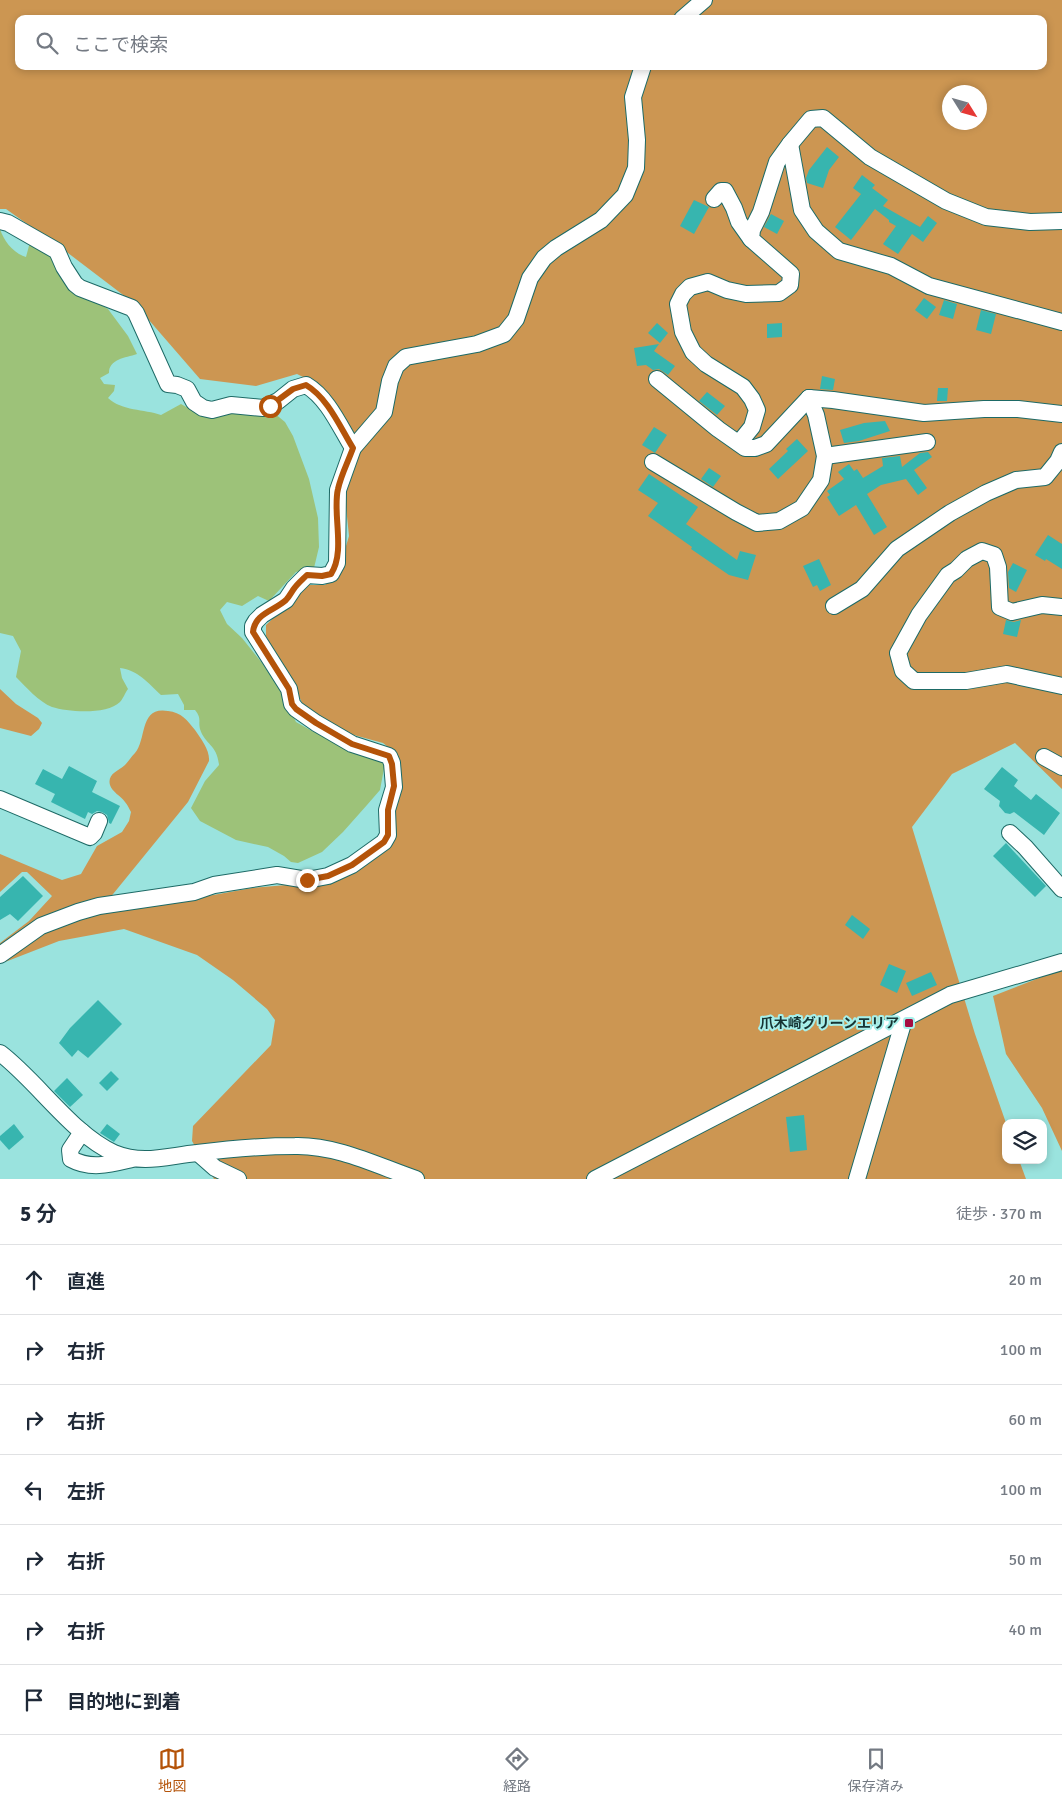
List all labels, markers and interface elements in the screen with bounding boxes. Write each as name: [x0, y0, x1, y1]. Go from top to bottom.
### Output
search box: [15, 15, 1047, 70]
icon: search: [33, 29, 61, 57]
text: ここで検索: [73, 33, 168, 57]
north arrow: [942, 85, 987, 130]
route start: [259, 395, 282, 418]
route end: [296, 869, 319, 892]
place label: 爪木崎グリーンエリア: [760, 1015, 899, 1032]
marker: 爪木崎グリーンエリア: [903, 1017, 915, 1029]
map controls: [1002, 1119, 1047, 1164]
button: layers: [1002, 1119, 1047, 1164]
text: 5 分: [20, 1201, 57, 1227]
text: 徒歩 · 370 m: [956, 1204, 1042, 1224]
icon: ahead: [20, 1266, 48, 1294]
text: 直進: [67, 1270, 105, 1294]
text: 20 m: [1008, 1270, 1042, 1290]
icon: right: [20, 1336, 48, 1364]
text: 右折: [67, 1340, 105, 1364]
text: 100 m: [1000, 1340, 1042, 1360]
icon: right: [20, 1406, 48, 1434]
text: 右折: [67, 1410, 105, 1434]
text: 60 m: [1008, 1410, 1042, 1430]
icon: left: [20, 1476, 48, 1504]
text: 左折: [67, 1480, 105, 1504]
text: 100 m: [1000, 1480, 1042, 1500]
icon: right: [20, 1546, 48, 1574]
text: 右折: [67, 1550, 105, 1574]
text: 50 m: [1008, 1550, 1042, 1570]
icon: right: [20, 1616, 48, 1644]
text: 右折: [67, 1620, 105, 1644]
text: 40 m: [1008, 1620, 1042, 1640]
icon: arrive: [20, 1686, 48, 1714]
text: 目的地に到着: [67, 1690, 181, 1714]
tab: 地図: [158, 1745, 186, 1795]
tab: 経路: [503, 1745, 531, 1795]
tab: 保存済み: [848, 1745, 904, 1795]

